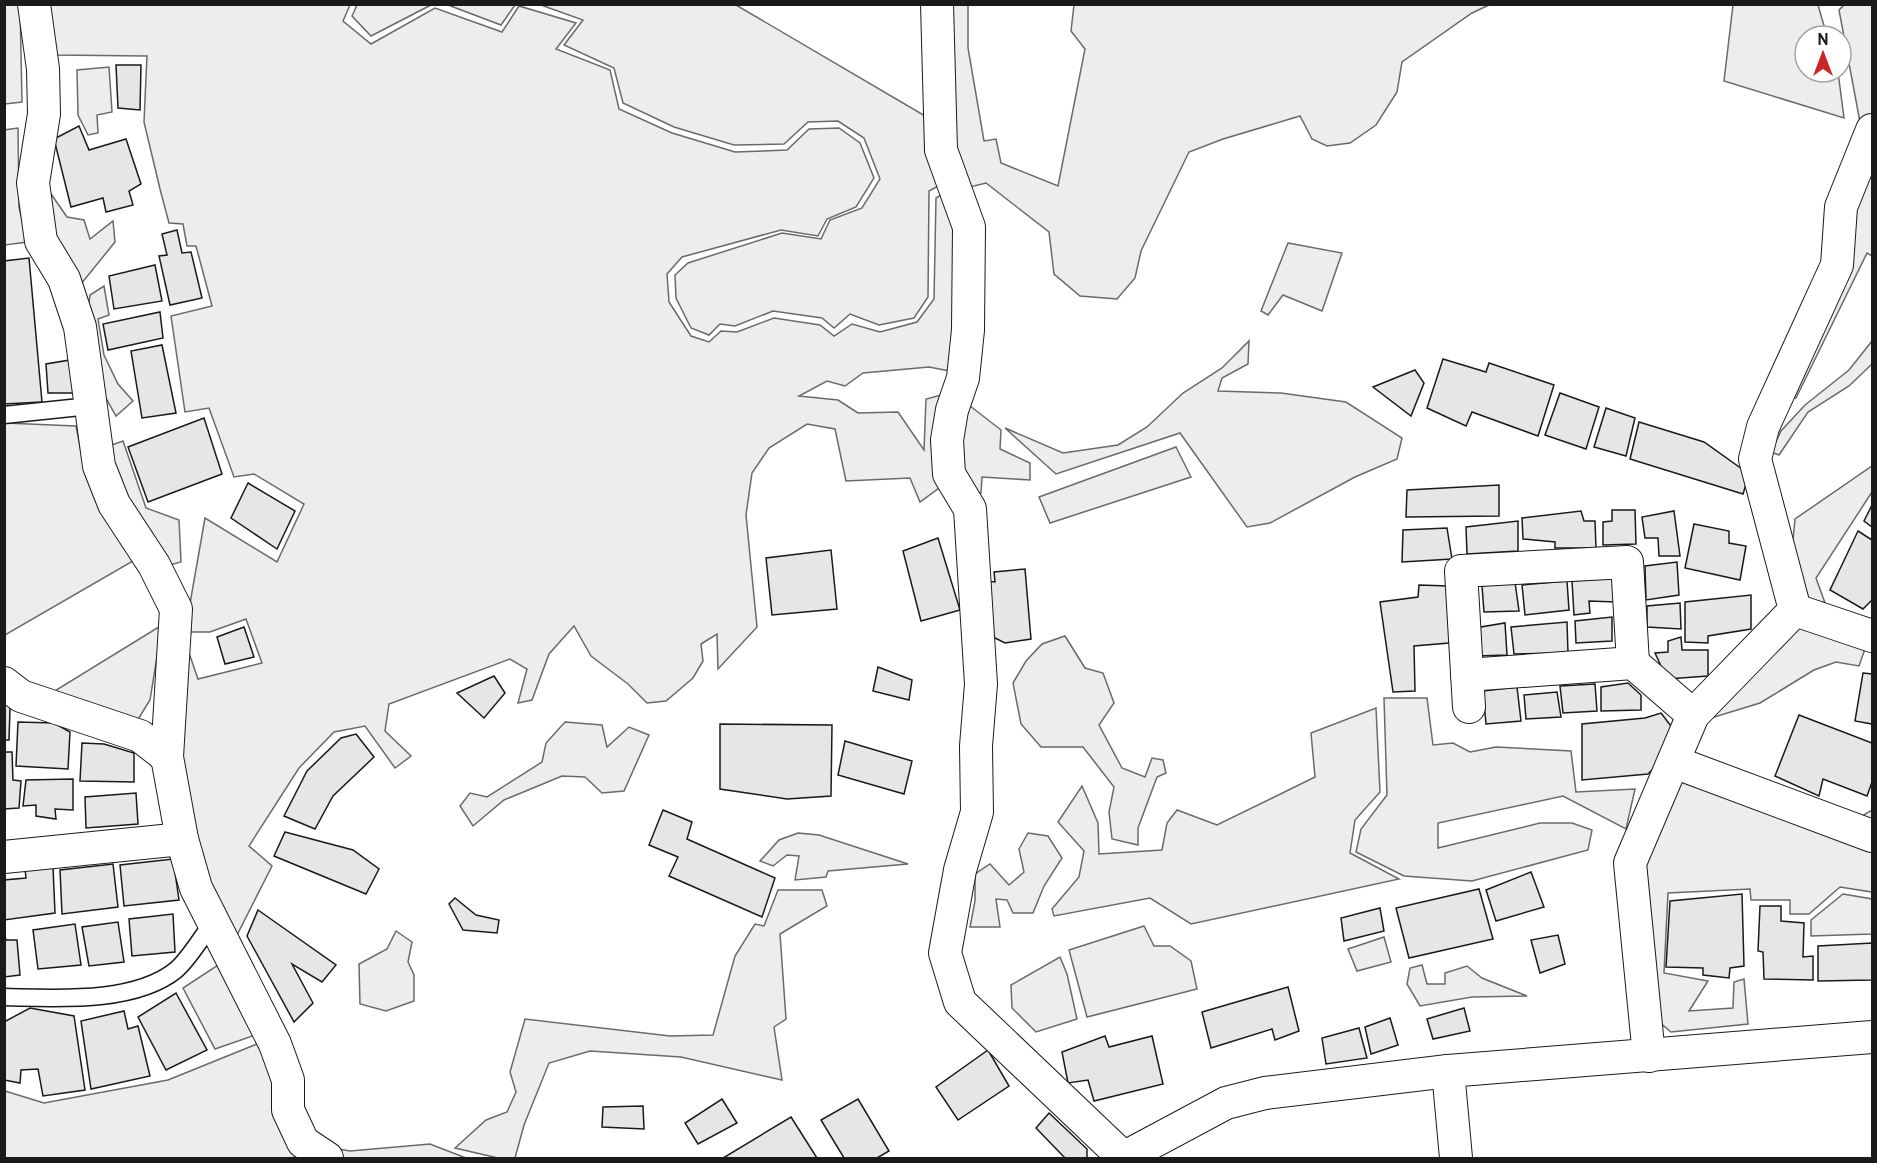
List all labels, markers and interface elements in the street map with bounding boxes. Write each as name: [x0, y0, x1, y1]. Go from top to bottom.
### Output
north arrow: [1793, 24, 1853, 84]
text: N: [1817, 31, 1829, 51]

